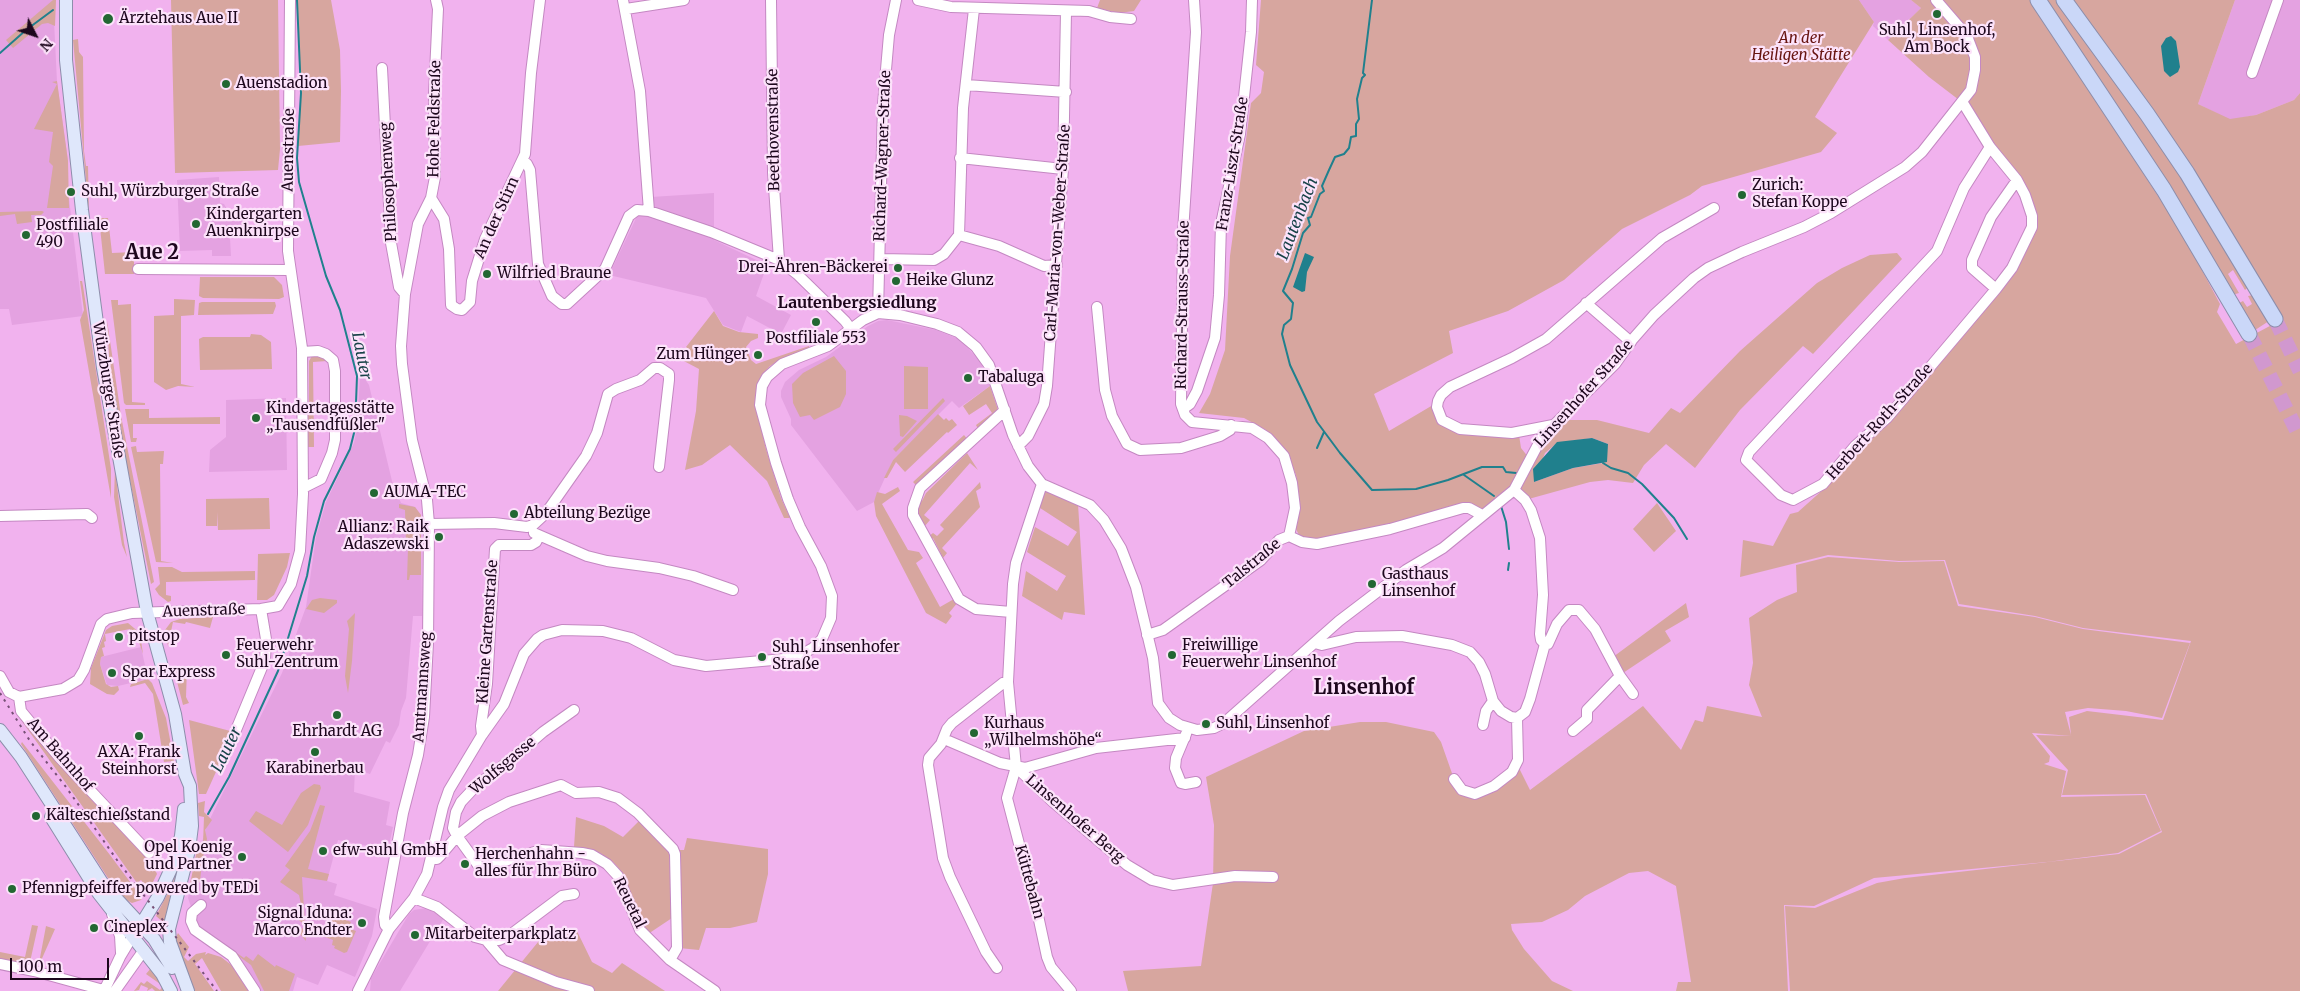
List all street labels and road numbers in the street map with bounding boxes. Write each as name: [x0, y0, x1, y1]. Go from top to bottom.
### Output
street label: Hohe Feldstraße: [425, 60, 445, 178]
street label: Beethovenstraße: [764, 69, 784, 191]
street label: Richard-Wagner-Straße: [871, 70, 895, 242]
street label: Franz-Liszt-Straße: [1214, 96, 1252, 232]
street label: Auenstraße: [279, 108, 299, 192]
street label: Philosophenweg: [377, 122, 401, 242]
street label: Carl-Maria-von-Weber-Straße: [1041, 124, 1075, 342]
street label: An der Stirn: [471, 174, 523, 262]
street label: Richard-Strauss-Straße: [1173, 220, 1193, 390]
street label: Würzburger Straße: [88, 321, 128, 459]
street label: Linsenhofer Straße: [1531, 337, 1637, 451]
street label: Herbert-Roth-Straße: [1823, 360, 1937, 484]
street label: Talstraße: [1220, 535, 1284, 593]
street label: Kleine Gartenstraße: [474, 559, 502, 705]
street label: Auenstraße: [162, 601, 246, 621]
street label: Amtmannsweg: [410, 631, 436, 743]
street label: Am Bahnhof: [23, 715, 97, 795]
street label: Wolfsgasse: [467, 733, 539, 799]
street label: Linsenhofer Berg: [1022, 771, 1128, 867]
street label: Küttebahn: [1010, 843, 1048, 921]
street label: Reuetal: [609, 875, 649, 931]

